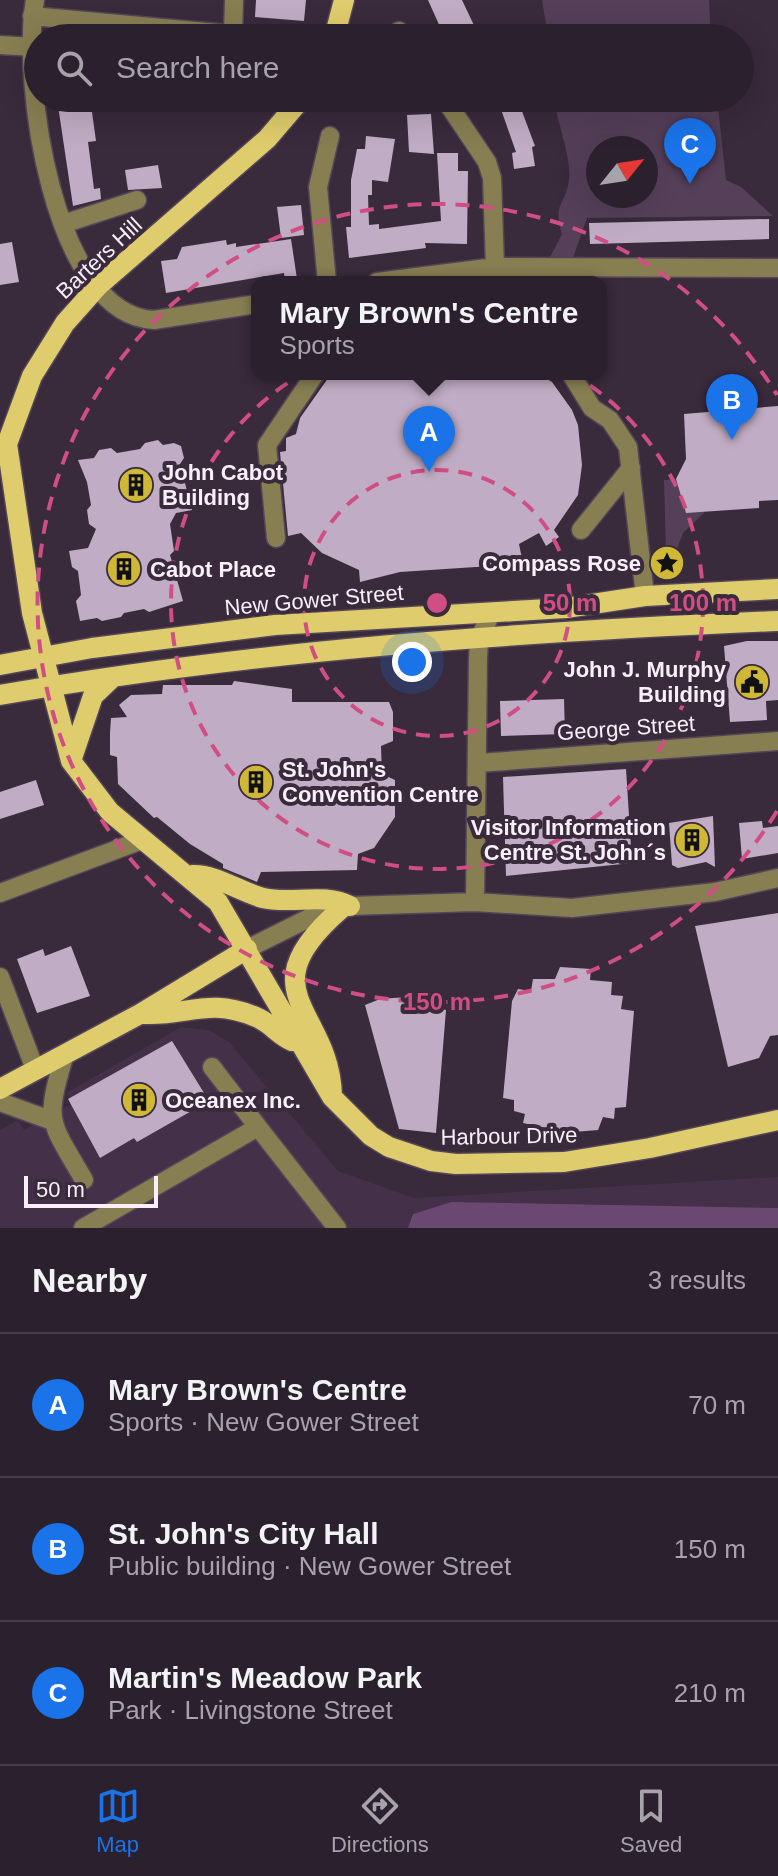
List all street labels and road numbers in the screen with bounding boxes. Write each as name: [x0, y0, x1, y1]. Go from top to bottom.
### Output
street label: Barters Hill: [51, 212, 147, 304]
street label: New Gower Street: [223, 580, 405, 620]
street label: George Street: [556, 711, 696, 745]
street label: Harbour Drive: [440, 1122, 578, 1150]

